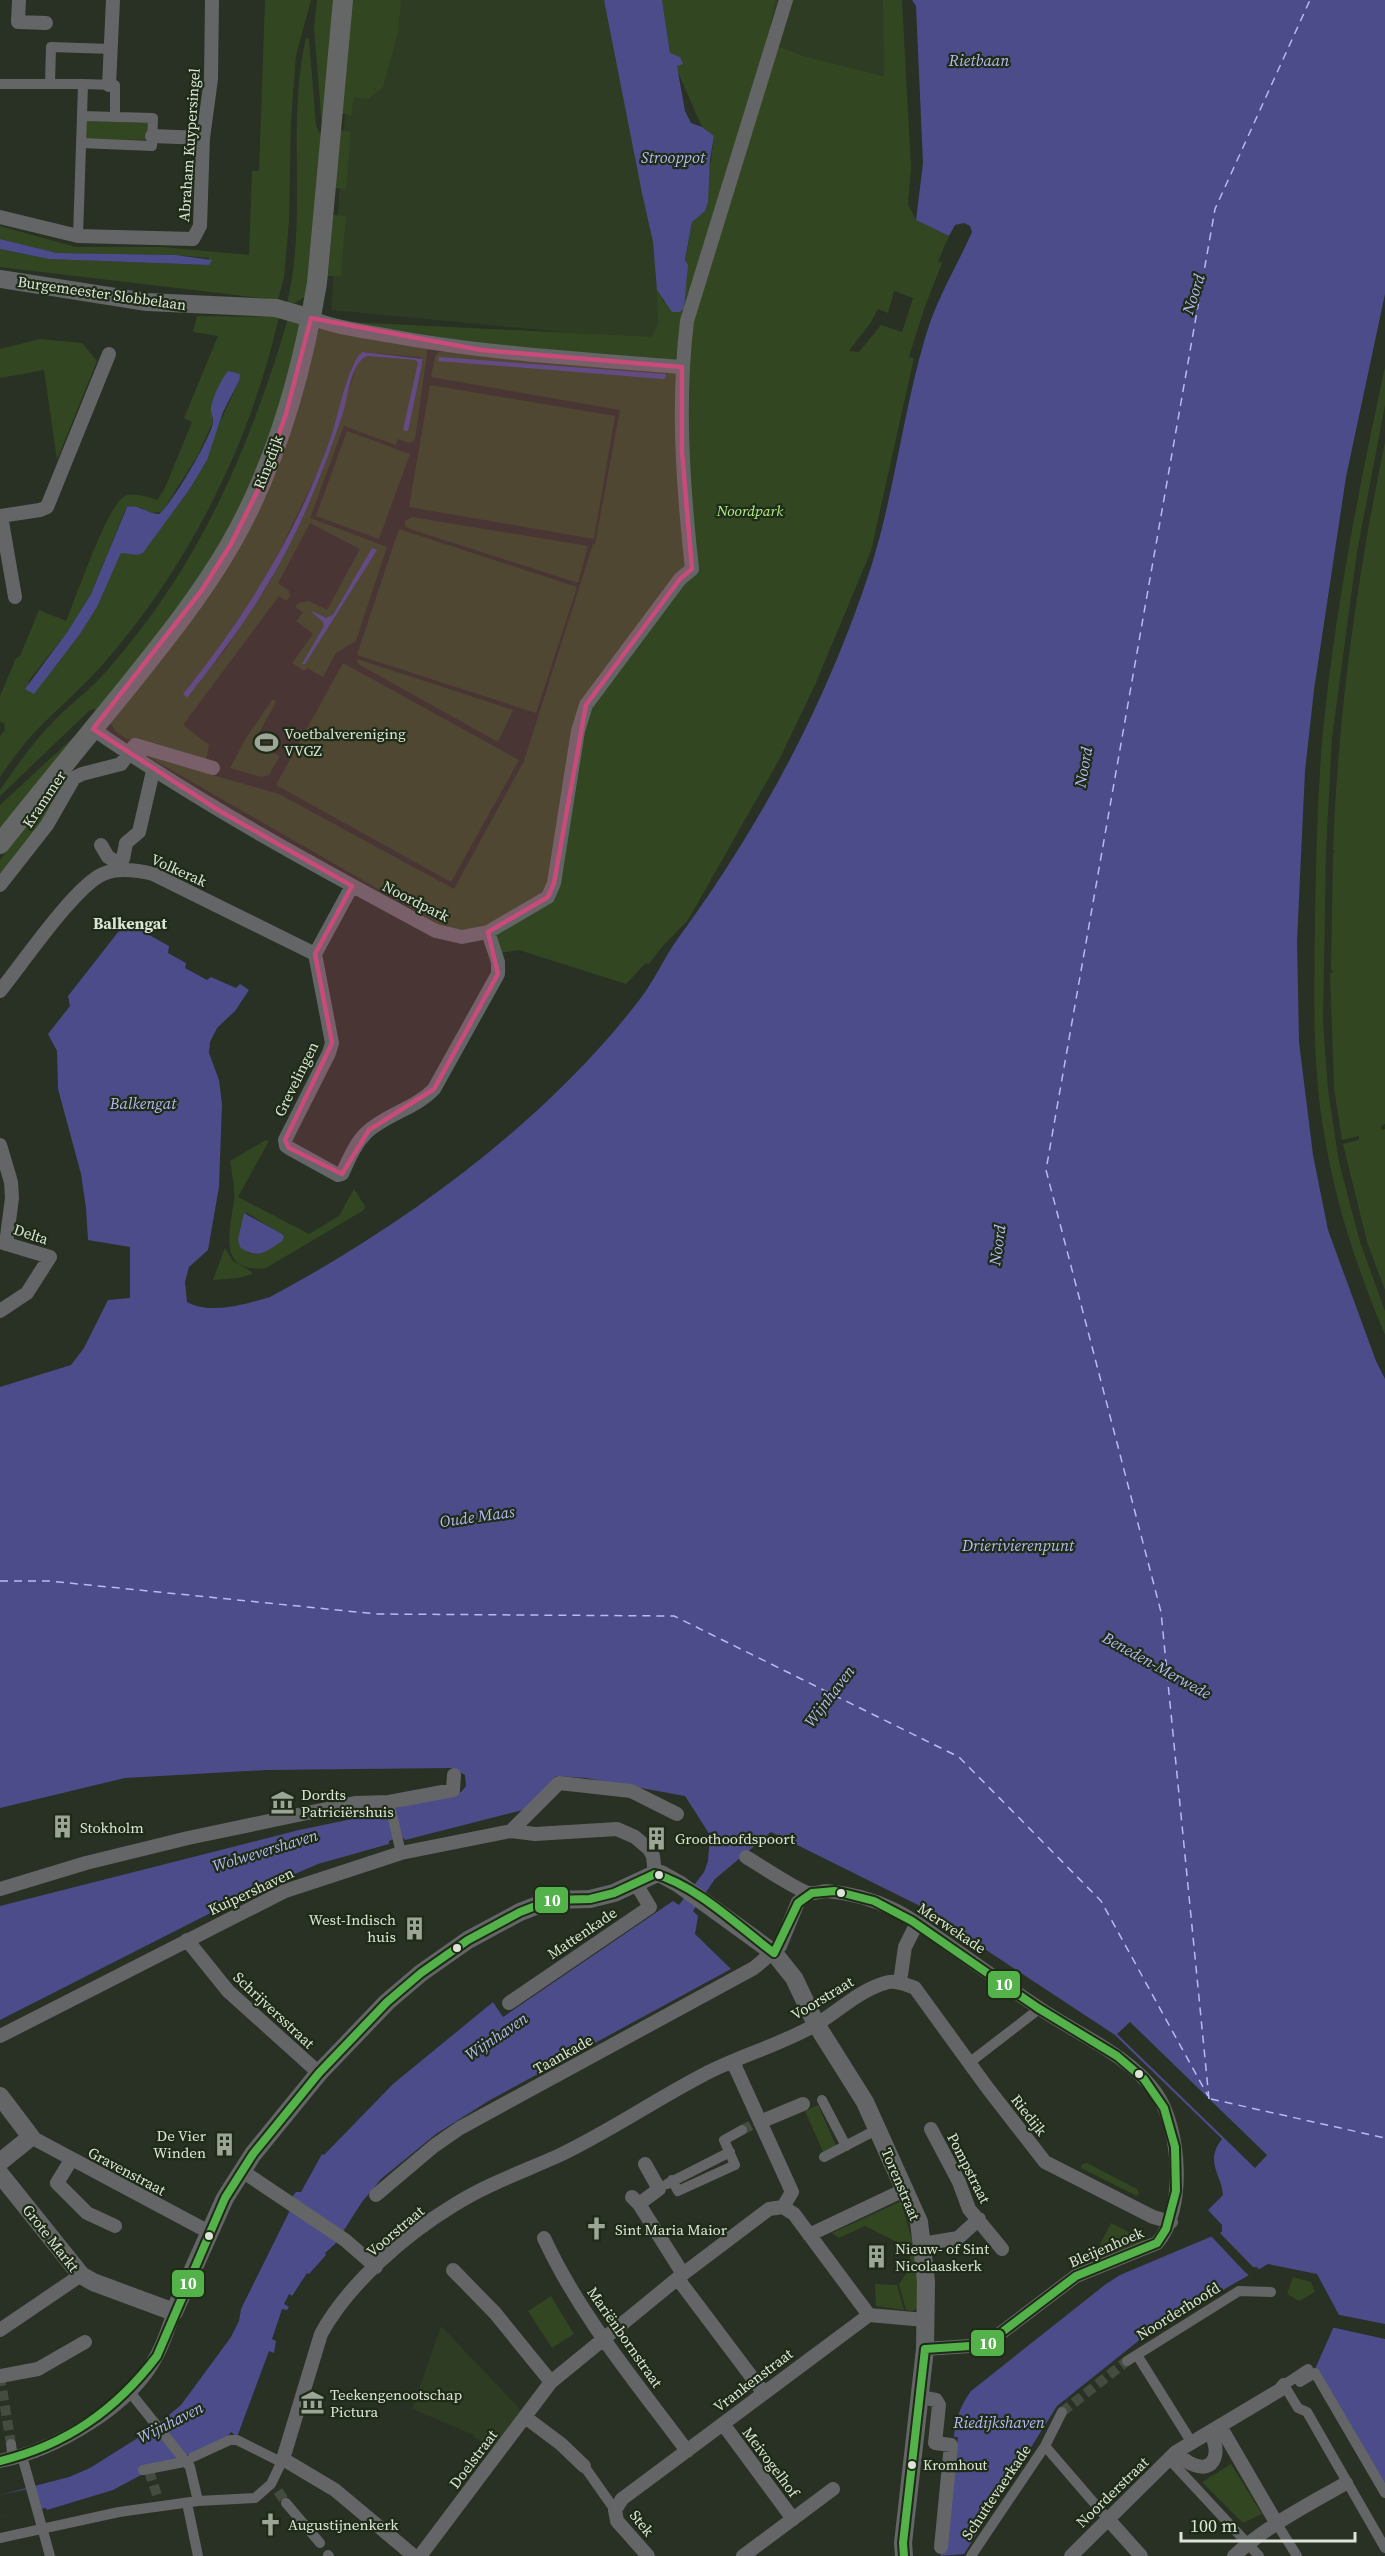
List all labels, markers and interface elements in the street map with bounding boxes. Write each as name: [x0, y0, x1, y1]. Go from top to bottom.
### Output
water label: Rietbaan: [948, 49, 1009, 71]
street label: Abraham Kuypersingel: [173, 67, 205, 223]
water label: Strooppot: [641, 146, 706, 168]
street label: Burgemeester Slobbelaan: [16, 271, 188, 315]
water label: Noord: [1176, 271, 1210, 318]
street label: Ringdijk: [248, 431, 288, 492]
park label: Noordpark: [716, 500, 784, 521]
place label: Voetbalvereniging VVGZ: [284, 723, 406, 761]
sports icon: Voetbalvereniging VVGZ: [253, 729, 279, 755]
water label: Noord: [1068, 744, 1097, 790]
street label: Krammer: [17, 766, 71, 832]
street label: Volkerak: [148, 848, 211, 892]
street label: Noordpark: [379, 875, 454, 927]
district label: Balkengat: [93, 912, 167, 934]
street label: Grevelingen: [269, 1038, 323, 1120]
water label: Balkengat: [109, 1092, 177, 1114]
street label: Delta: [11, 1219, 51, 1250]
water label: Noord: [983, 1223, 1011, 1268]
water label: Oude Maas: [438, 1500, 516, 1532]
water label: Drierivierenpunt: [961, 1534, 1075, 1556]
water label: Beneden-Merwede: [1098, 1626, 1216, 1704]
water label: Wijnhaven: [799, 1661, 859, 1731]
place label: Dordts Patriciërshuis: [301, 1784, 394, 1822]
museum icon: Dordts Patriciërshuis: [270, 1790, 296, 1816]
building icon: Stokholm: [49, 1814, 75, 1840]
place label: Stokholm: [80, 1817, 144, 1838]
water label: Wolwevershaven: [210, 1824, 320, 1876]
building icon: Groothoofdspoort: [644, 1825, 670, 1851]
place label: Groothoofdspoort: [675, 1828, 795, 1849]
street label: Kuipershaven: [205, 1862, 297, 1920]
unlabelled marker: [653, 1869, 665, 1881]
line badge: 10: [534, 1886, 569, 1914]
unlabelled marker: [835, 1887, 847, 1899]
text: 10: [543, 1889, 561, 1911]
street label: Merwekade: [914, 1897, 991, 1959]
street label: Mattenkade: [543, 1902, 621, 1964]
place label: West-Indisch huis: [309, 1909, 396, 1947]
building icon: West-Indisch huis: [401, 1915, 427, 1941]
unlabelled marker: [451, 1942, 463, 1954]
street label: Schrijversstraat: [229, 1967, 319, 2053]
line badge: 10: [987, 1970, 1021, 1999]
street label: Voorstraat: [787, 1971, 857, 2025]
text: 10: [995, 1973, 1013, 1995]
water label: Wijnhaven: [460, 2007, 532, 2065]
street label: Taankade: [530, 2029, 597, 2079]
unlabelled marker: [1133, 2068, 1145, 2080]
street label: Riedijk: [1006, 2090, 1052, 2141]
place label: De Vier Winden: [153, 2125, 207, 2163]
street label: Pompstraat: [942, 2129, 996, 2207]
building icon: De Vier Winden: [211, 2131, 237, 2157]
street label: Gravenstraat: [84, 2142, 170, 2200]
street label: Torenstraat: [876, 2145, 926, 2224]
street label: Grote Markt: [18, 2200, 84, 2276]
street label: Voorstraat: [362, 2201, 428, 2261]
church icon: Sint Maria Maior: [584, 2216, 610, 2242]
place label: Sint Maria Maior: [615, 2219, 728, 2240]
street label: Bleijenhoek: [1065, 2221, 1148, 2272]
unlabelled marker: [203, 2230, 215, 2242]
place label: Nieuw- of Sint Nicolaaskerk: [895, 2238, 989, 2276]
building icon: Nieuw- of Sint Nicolaaskerk: [864, 2244, 890, 2270]
line badge: 10: [171, 2269, 205, 2298]
text: 10: [179, 2272, 197, 2294]
street label: Noorderhoofd: [1132, 2277, 1224, 2345]
street label: Mariënbornstraat: [582, 2282, 668, 2392]
line badge: 10: [970, 2329, 1005, 2357]
text: 10: [979, 2332, 997, 2354]
street label: Vrankenstraat: [709, 2343, 797, 2417]
place label: Teekengenootschap Pictura: [330, 2384, 462, 2422]
museum icon: Teekengenootschap Pictura: [299, 2390, 325, 2416]
water label: Wijnhaven: [133, 2396, 207, 2448]
water label: Riedijkshaven: [952, 2411, 1045, 2433]
street label: Meivogelhof: [738, 2423, 805, 2503]
street label: Doelstraat: [444, 2425, 502, 2493]
street label: Schuttevaerkade: [956, 2440, 1036, 2544]
street label: Noorderstraat: [1071, 2452, 1153, 2532]
place label: Kromhout: [923, 2455, 988, 2475]
marker: Kromhout: [906, 2459, 918, 2471]
street label: Stek: [625, 2505, 660, 2541]
scale bar: [1181, 2505, 1355, 2543]
church icon: Augustijnenkerk: [257, 2511, 283, 2537]
text: 100 m: [1190, 2513, 1237, 2538]
place label: Augustijnenkerk: [288, 2514, 399, 2535]

